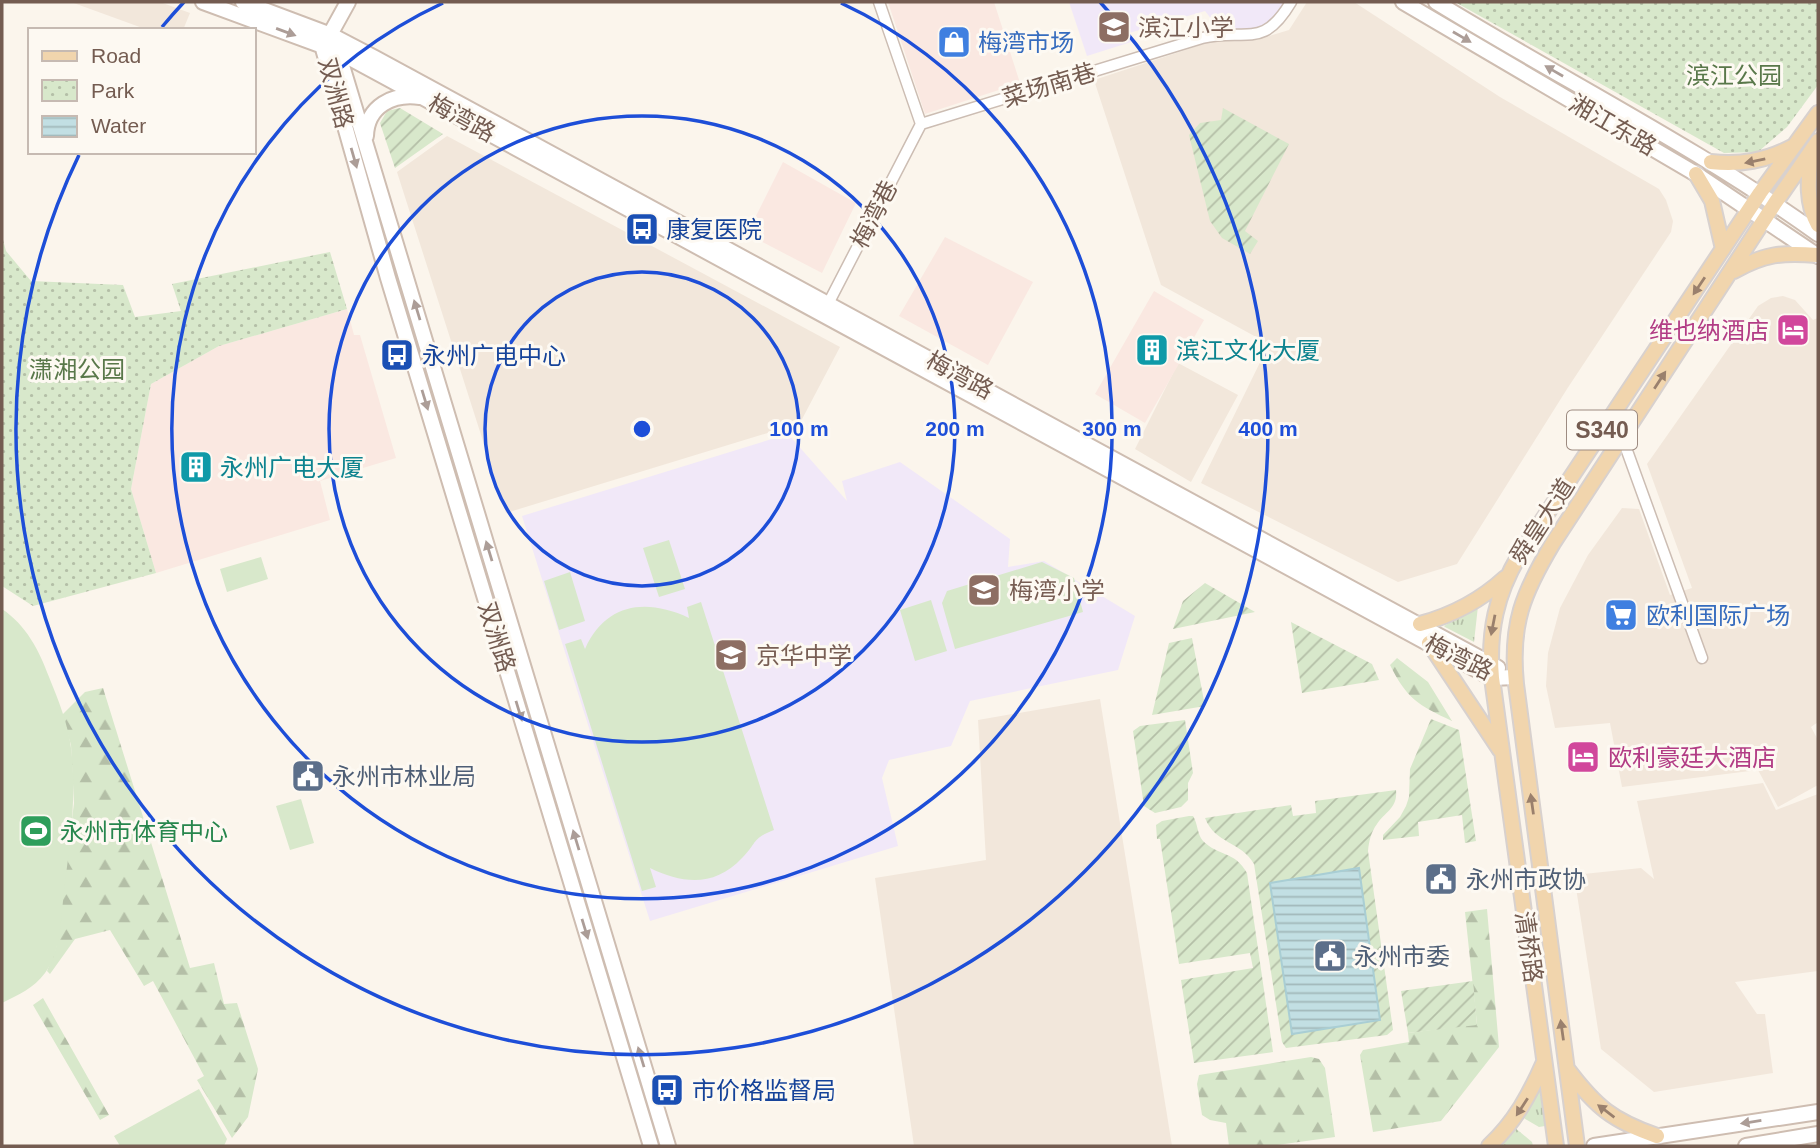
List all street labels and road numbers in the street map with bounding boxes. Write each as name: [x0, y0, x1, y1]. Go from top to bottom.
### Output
street label: 双洲路: [314, 55, 358, 131]
street label: 菜场南巷: [999, 58, 1099, 112]
street label: 梅湾路: [424, 89, 500, 147]
street label: 湘江东路: [1565, 89, 1661, 161]
street label: 梅湾巷: [846, 176, 902, 252]
street label: 梅湾路: [922, 346, 998, 404]
road number: S340: [1567, 410, 1637, 450]
street label: 舜皇大道: [1505, 473, 1579, 569]
street label: 双洲路: [474, 599, 520, 675]
street label: 梅湾路: [1421, 629, 1497, 685]
street label: 清桥路: [1511, 909, 1547, 985]

